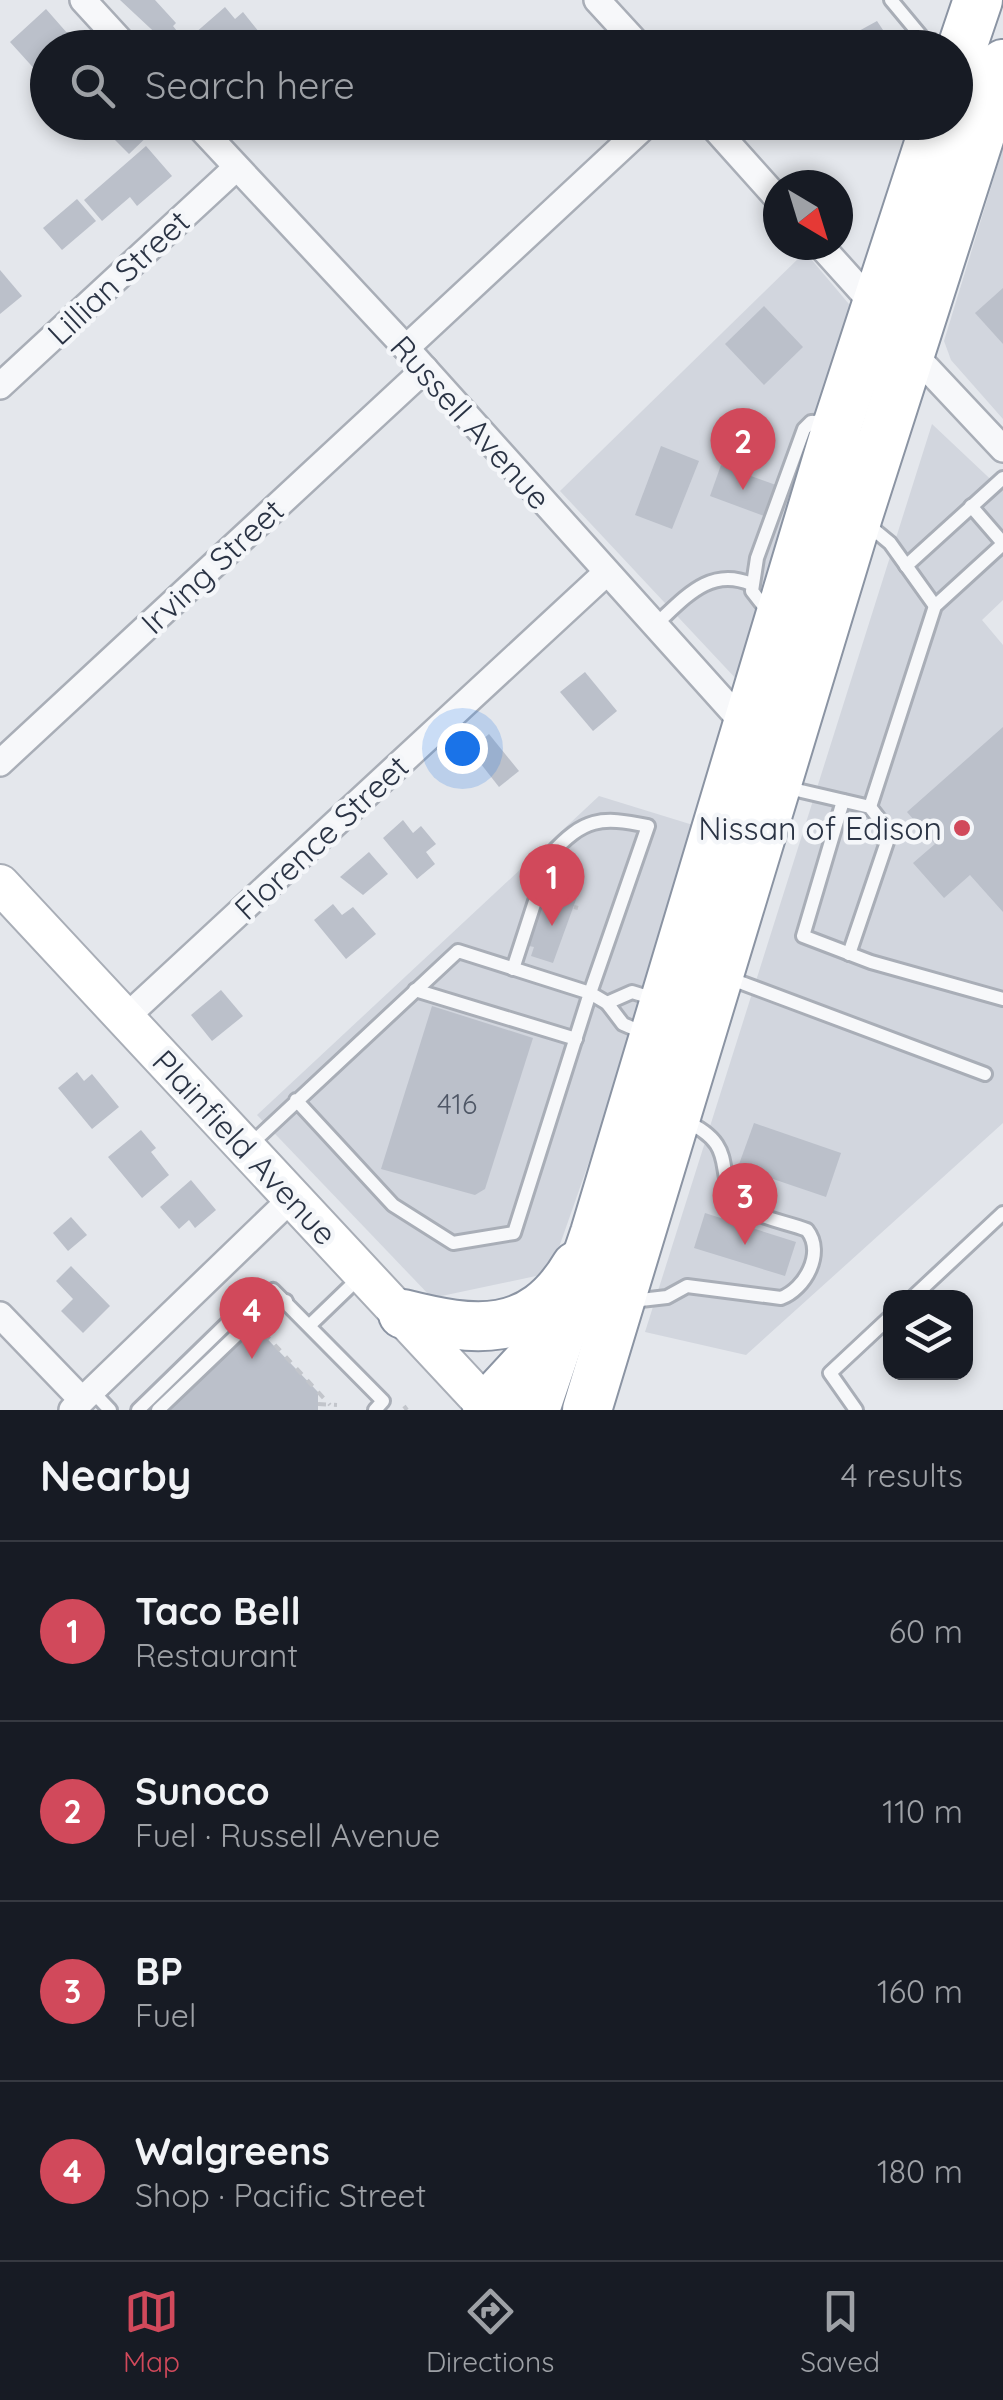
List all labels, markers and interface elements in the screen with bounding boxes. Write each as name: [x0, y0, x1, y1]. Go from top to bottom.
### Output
search box: [30, 30, 973, 140]
icon: search: [65, 58, 120, 113]
text: Search here: [145, 61, 355, 109]
north arrow: [763, 170, 853, 260]
street label: Lillian Street: [39, 201, 197, 353]
street label: Russell Avenue: [382, 327, 560, 517]
pin: 2: [710, 408, 776, 490]
street label: Irving Street: [132, 490, 292, 642]
your location: [437, 723, 488, 774]
street label: Florence Street: [226, 746, 416, 928]
place label: Nissan of Edison: [698, 808, 942, 848]
marker: Nissan of Edison: [951, 817, 973, 839]
pin: 1: [520, 844, 584, 926]
street label: Plainfield Avenue: [144, 1041, 346, 1253]
house number: 416: [437, 1086, 477, 1121]
pin: 3: [712, 1162, 778, 1245]
pin: 4: [220, 1276, 284, 1359]
map controls: [883, 1290, 973, 1380]
button: layers: [883, 1290, 973, 1380]
text: Nearby: [40, 1449, 191, 1502]
text: 4 results: [841, 1455, 963, 1495]
text: Taco Bell: [135, 1587, 301, 1635]
text: 1: [66, 1611, 79, 1651]
text: 60 m: [889, 1611, 963, 1651]
text: Restaurant: [135, 1635, 298, 1675]
text: Sunoco: [135, 1767, 270, 1815]
text: 2: [63, 1791, 82, 1831]
text: 110 m: [882, 1791, 963, 1831]
text: Fuel · Russell Avenue: [135, 1815, 440, 1855]
text: BP: [135, 1947, 183, 1995]
text: 3: [64, 1971, 81, 2011]
text: 160 m: [877, 1971, 963, 2011]
text: Fuel: [135, 1995, 196, 2035]
text: Walgreens: [135, 2127, 330, 2175]
text: 4: [63, 2151, 82, 2191]
text: 180 m: [877, 2151, 963, 2191]
text: Shop · Pacific Street: [135, 2175, 426, 2215]
tab: Map: [123, 2284, 180, 2379]
tab: Directions: [426, 2284, 554, 2379]
tab: Saved: [800, 2284, 880, 2379]

